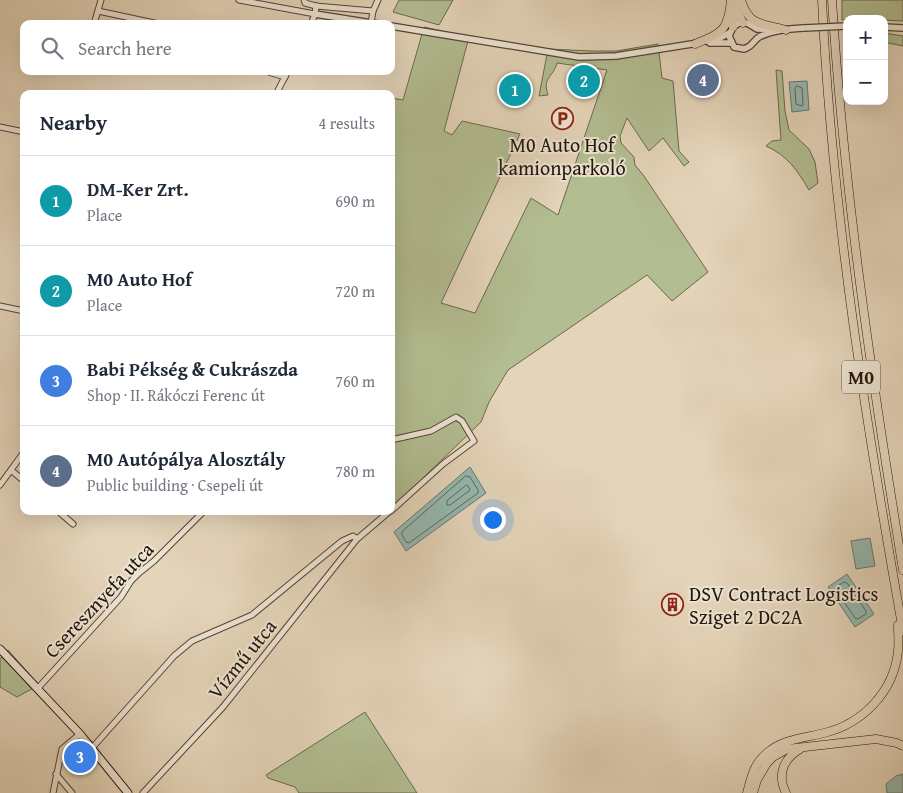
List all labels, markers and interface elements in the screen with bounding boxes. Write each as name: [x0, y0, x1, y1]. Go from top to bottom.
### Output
map controls: [843, 15, 888, 105]
button: +: [843, 15, 888, 60]
search box: [20, 20, 395, 75]
icon: search: [38, 34, 66, 62]
text: Search here: [78, 34, 172, 62]
button: −: [843, 60, 888, 105]
pin: 4: [687, 61, 719, 99]
pin: 2: [568, 62, 600, 100]
pin: 1: [499, 71, 531, 109]
text: Nearby: [40, 107, 107, 138]
parking icon: M0 Auto Hof kamionparkoló: [550, 107, 574, 131]
text: 4 results: [318, 111, 375, 135]
place label: M0 Auto Hof kamionparkoló: [498, 130, 626, 182]
text: DM-Ker Zrt.: [87, 175, 189, 203]
text: 1: [52, 189, 60, 213]
text: 690 m: [335, 189, 375, 213]
text: Place: [87, 203, 122, 227]
text: M0 Auto Hof: [87, 265, 192, 293]
text: 2: [52, 279, 60, 303]
text: 720 m: [335, 279, 375, 303]
text: Place: [87, 293, 122, 317]
text: Babi Pékség & Cukrászda: [87, 355, 298, 383]
road number: M0: [842, 361, 880, 394]
text: 3: [52, 369, 60, 393]
text: 760 m: [335, 369, 375, 393]
text: Shop · II. Rákóczi Ferenc út: [87, 383, 265, 407]
text: M0 Autópálya Alosztály: [87, 445, 285, 473]
text: 4: [52, 459, 60, 483]
text: 780 m: [335, 459, 375, 483]
text: Public building · Csepeli út: [87, 473, 263, 497]
your location: [480, 507, 506, 533]
street label: Cseresznyefa utca: [37, 535, 160, 664]
place label: DSV Contract Logistics Sziget 2 DC2A: [689, 579, 879, 631]
building icon: DSV Contract Logistics Sziget 2 DC2A: [661, 593, 685, 617]
street label: Vízmű utca: [200, 612, 283, 705]
pin: 3: [64, 738, 96, 776]

